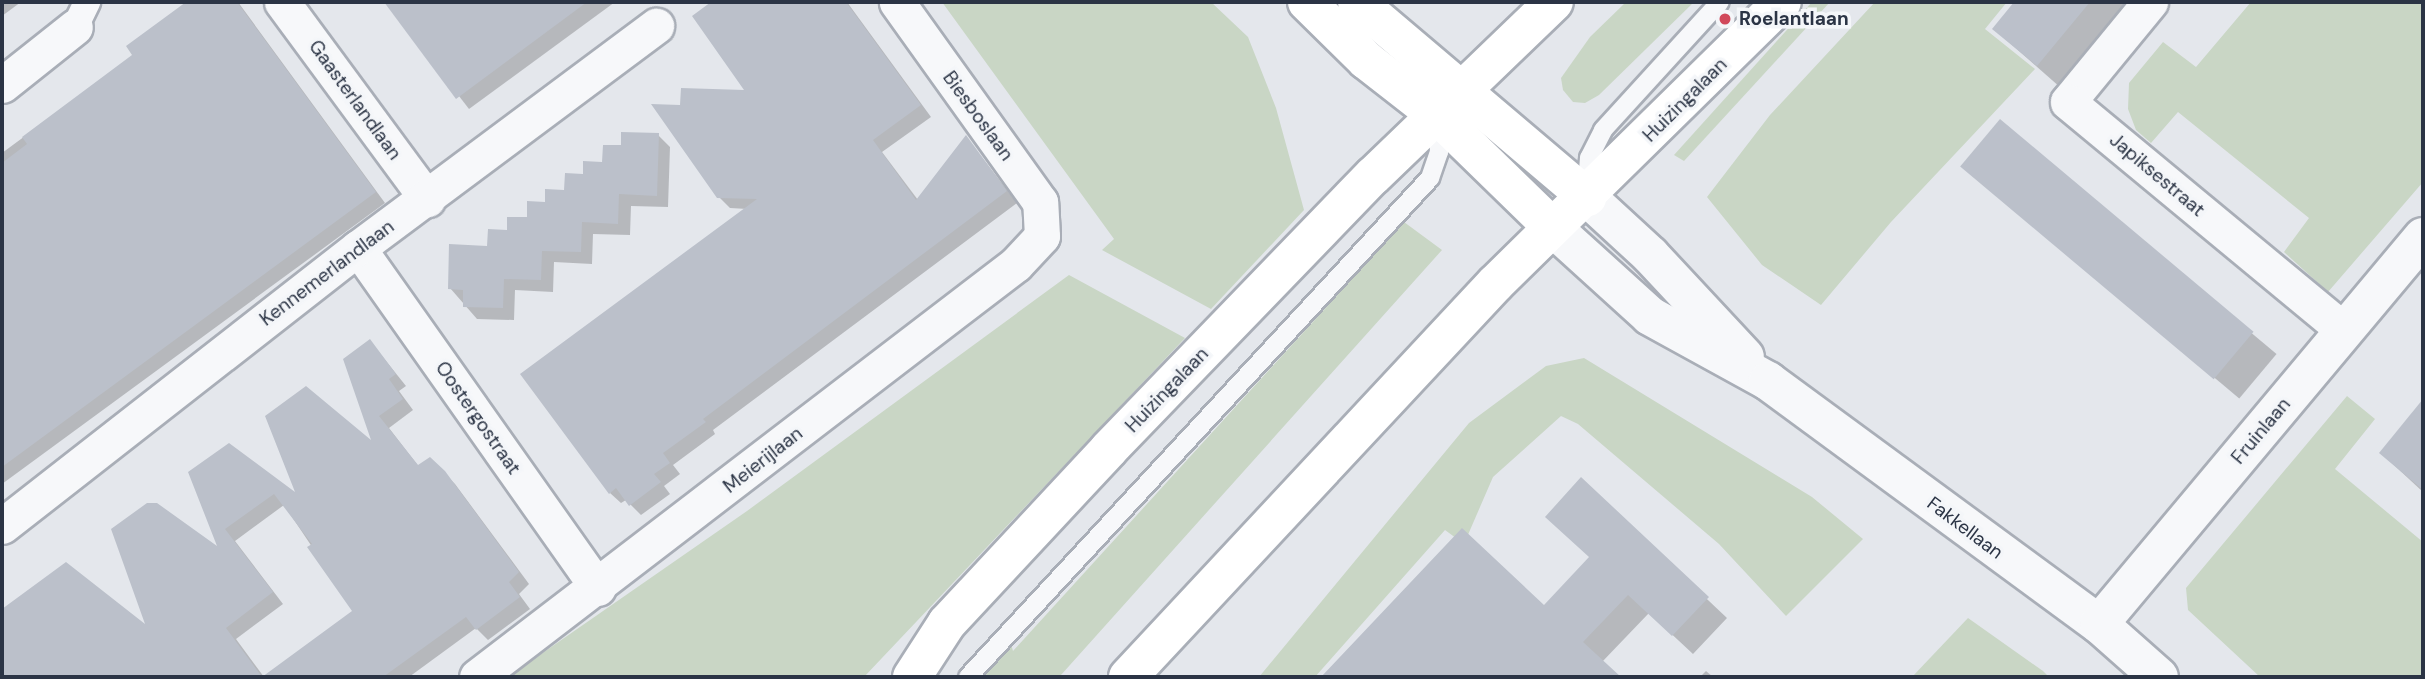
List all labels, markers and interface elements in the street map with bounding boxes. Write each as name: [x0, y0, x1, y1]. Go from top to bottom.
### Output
place label: Roelantlaan: [1739, 8, 1849, 30]
marker: Roelantlaan: [1717, 11, 1733, 27]
street label: Gaasterlandlaan: [304, 36, 406, 164]
street label: Huizingalaan: [1638, 53, 1732, 147]
street label: Biesboslaan: [938, 67, 1018, 165]
street label: Japiksestraat: [2105, 129, 2209, 221]
street label: Kennemerlandlaan: [256, 215, 398, 331]
street label: Huizingalaan: [1121, 343, 1213, 437]
street label: Oostergostraat: [431, 357, 525, 479]
street label: Fruinlaan: [2227, 393, 2295, 469]
street label: Meierijlaan: [719, 422, 807, 498]
street label: Fakkellaan: [1923, 492, 2007, 564]

